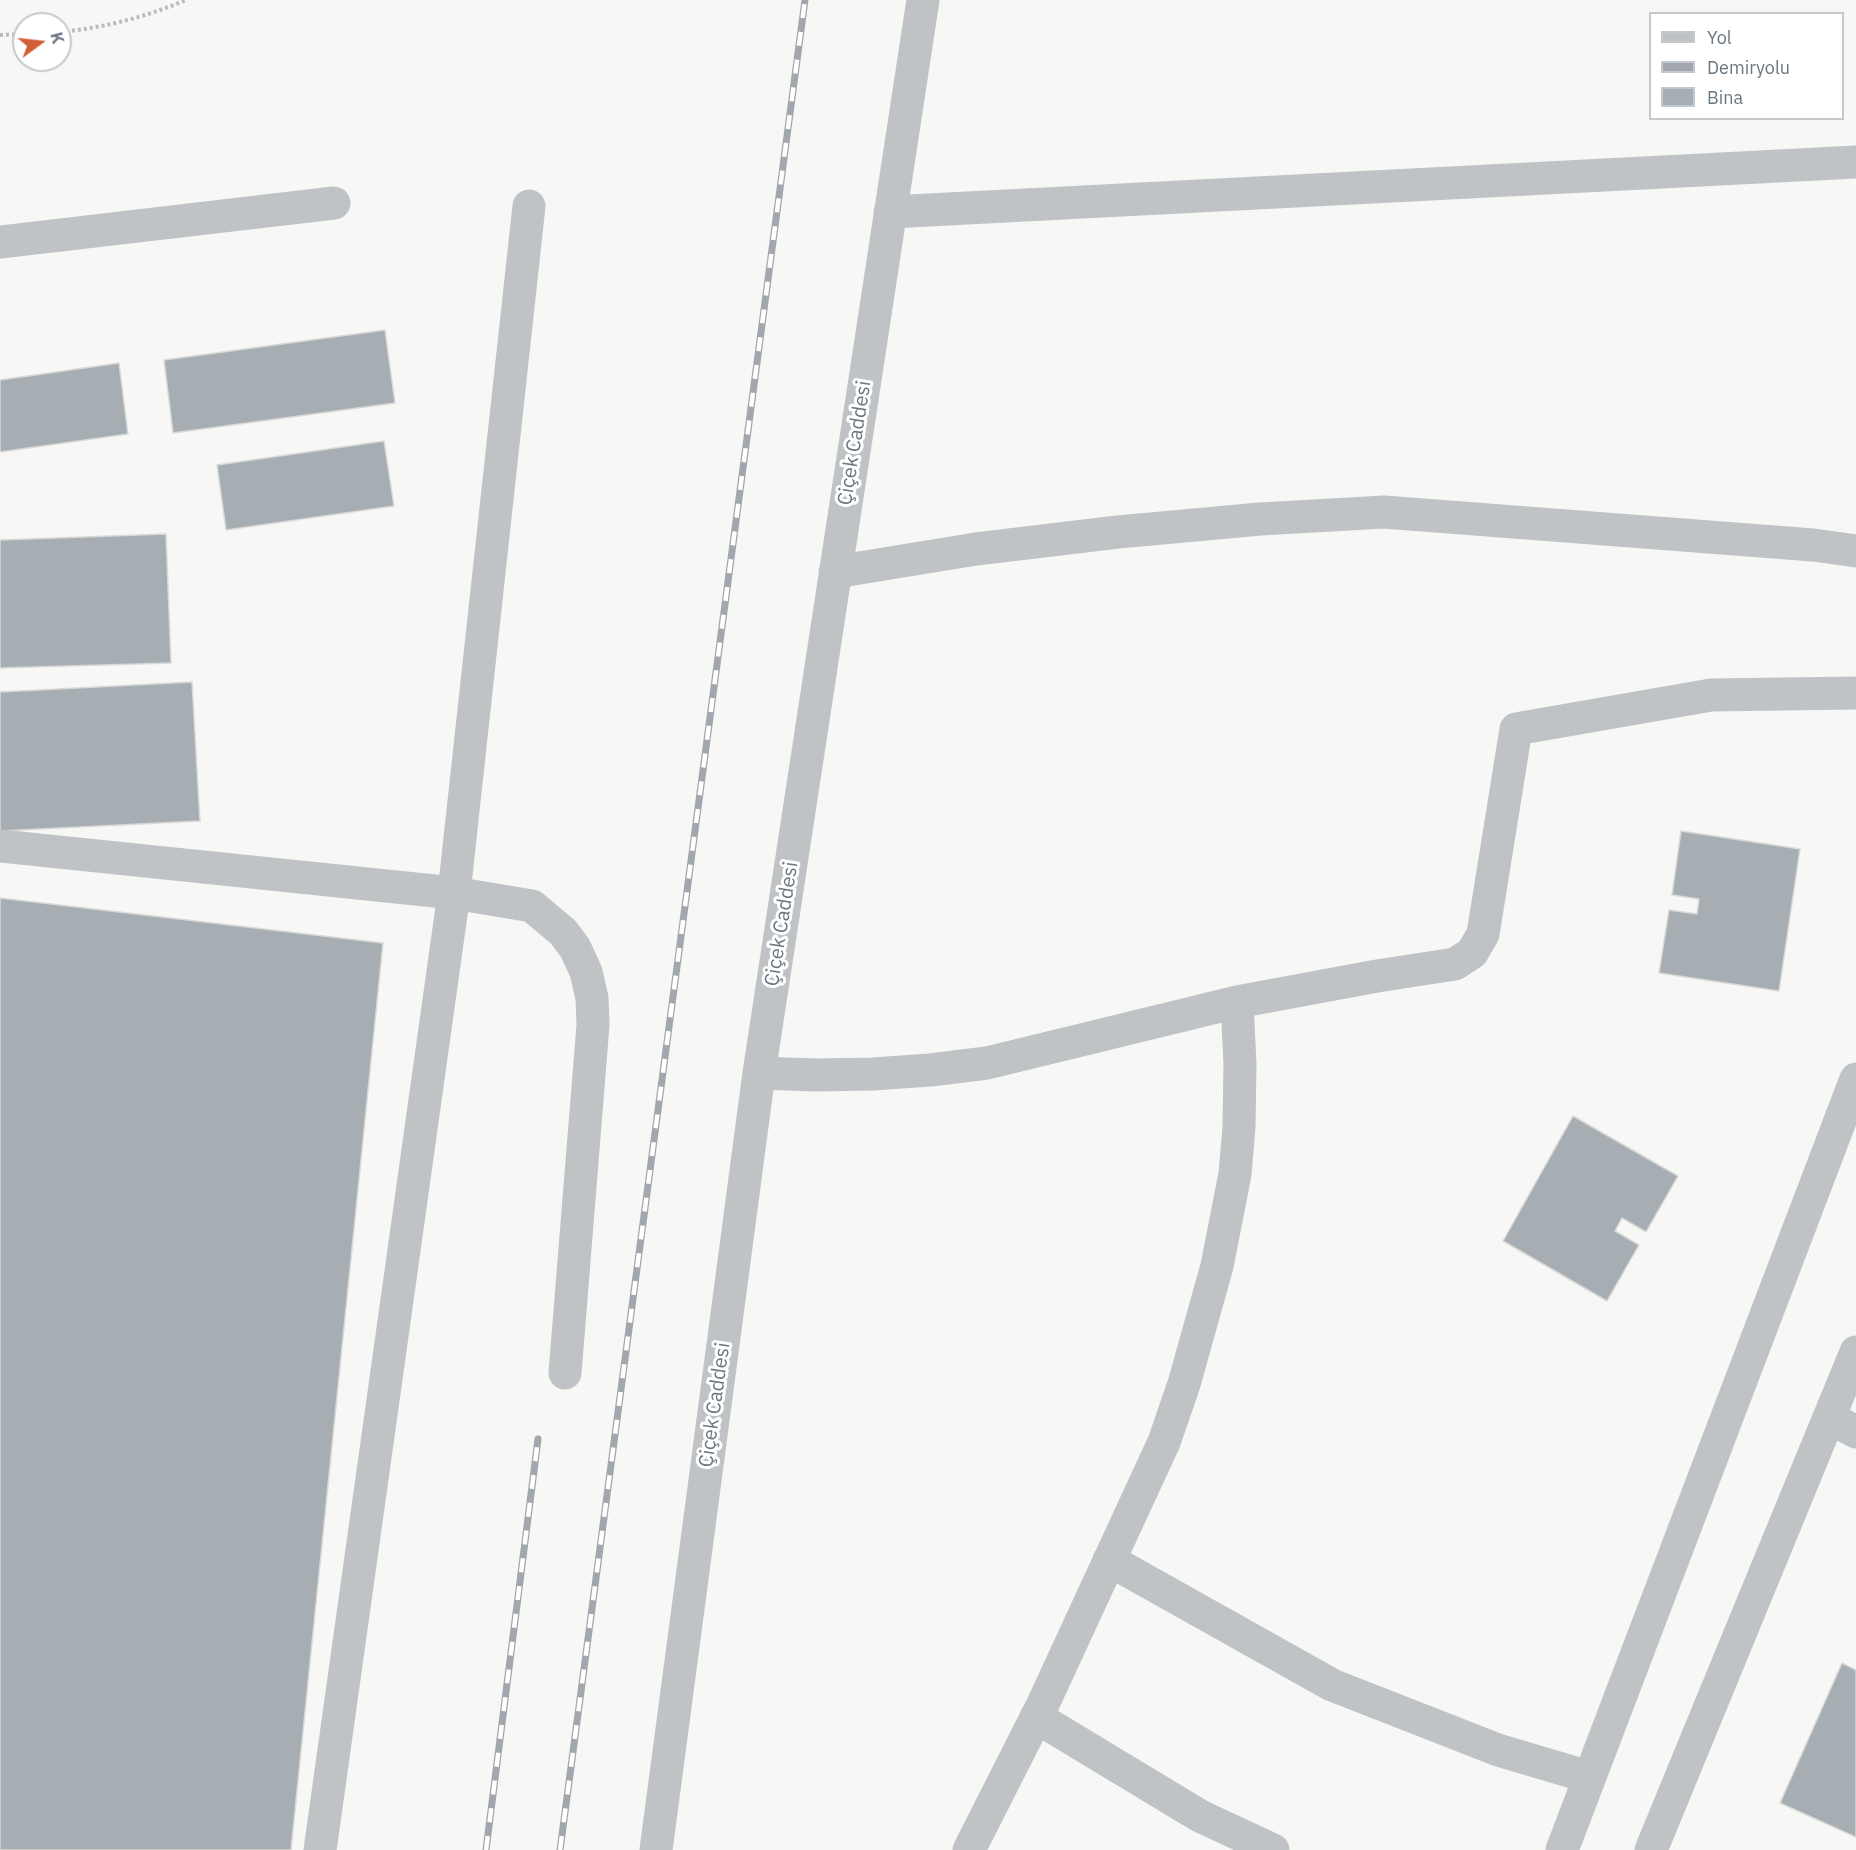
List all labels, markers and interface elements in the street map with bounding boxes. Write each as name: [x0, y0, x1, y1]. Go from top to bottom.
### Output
north arrow: [12, 12, 72, 72]
legend: [1649, 12, 1844, 120]
text: Yol: [1707, 26, 1732, 49]
text: K: [46, 30, 69, 46]
text: Demiryolu: [1707, 56, 1790, 79]
text: Bina: [1707, 86, 1743, 109]
street label: Çiçek Caddesi: [833, 379, 877, 507]
street label: Çiçek Caddesi: [760, 860, 804, 988]
street label: Çiçek Caddesi: [694, 1341, 736, 1469]

